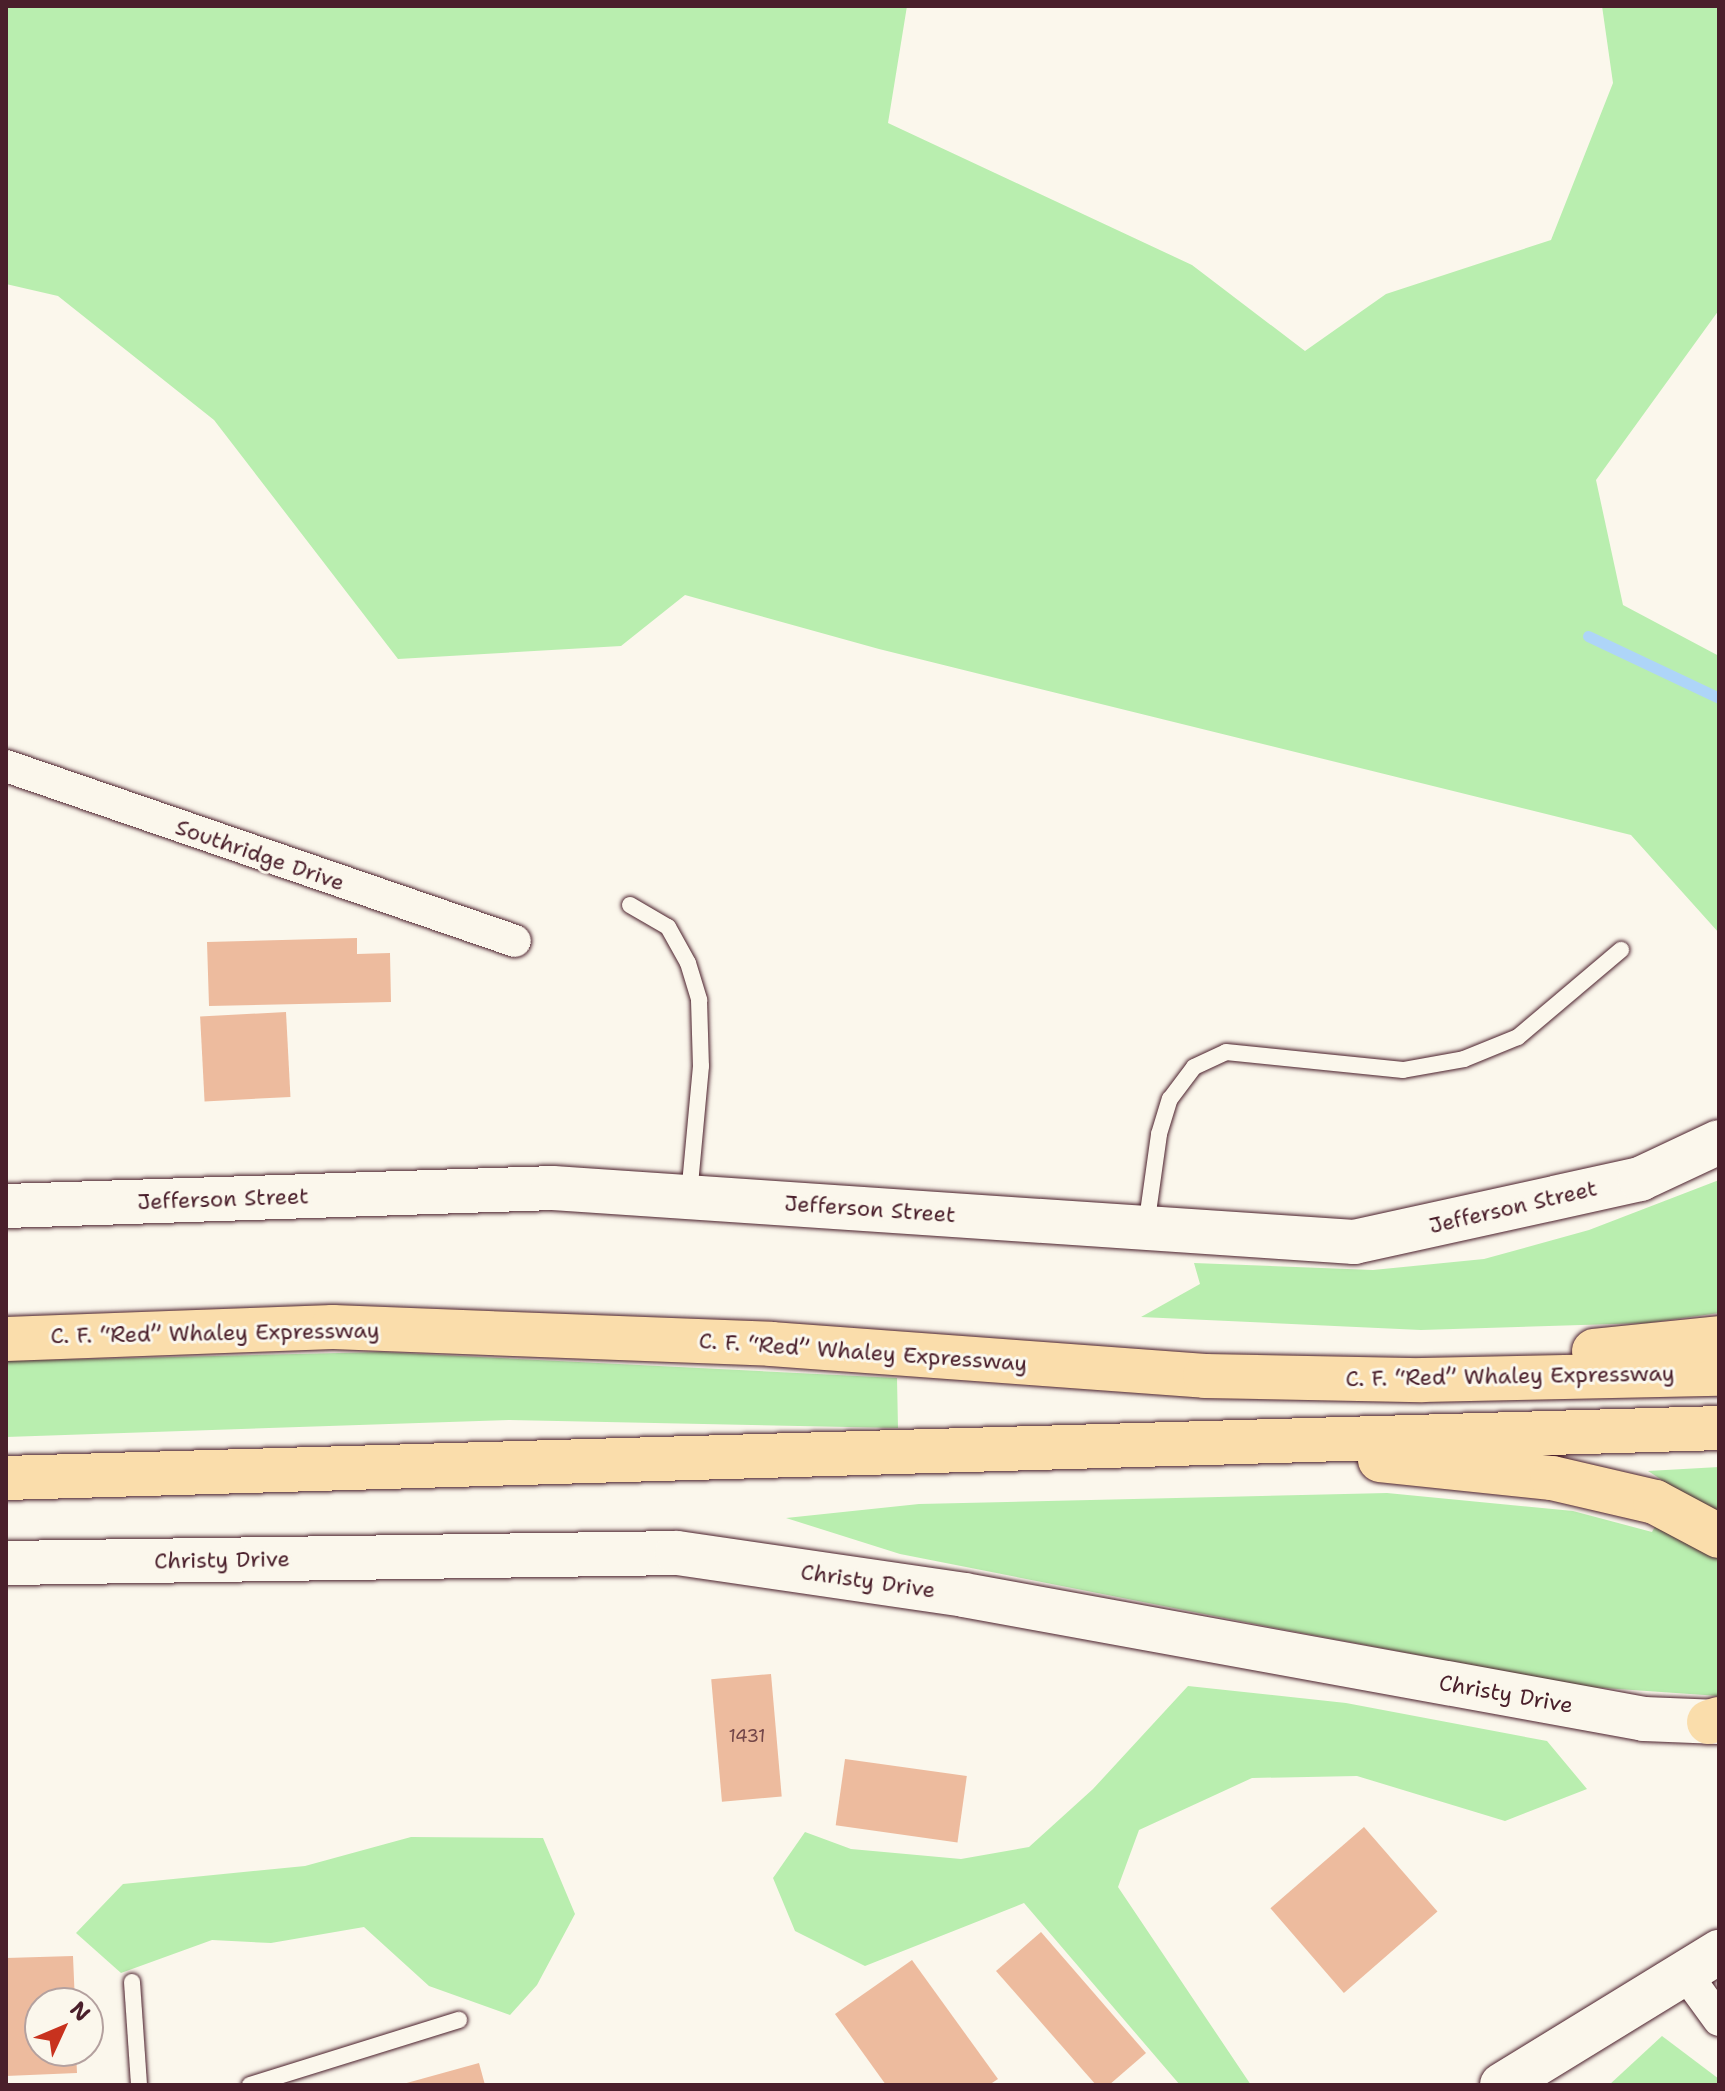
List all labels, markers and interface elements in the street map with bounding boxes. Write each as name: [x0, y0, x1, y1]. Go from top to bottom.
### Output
street label: Southridge Drive: [172, 814, 348, 896]
street label: Jefferson Street: [1426, 1175, 1600, 1239]
street label: Jefferson Street: [137, 1183, 309, 1215]
street label: Jefferson Street: [783, 1190, 957, 1228]
street label: C. F. “Red” Whaley Expressway: [50, 1317, 380, 1349]
street label: C. F. “Red” Whaley Expressway: [698, 1327, 1028, 1377]
street label: C. F. “Red” Whaley Expressway: [1345, 1360, 1675, 1392]
street label: Christy Drive: [154, 1546, 290, 1574]
street label: Christy Drive: [799, 1558, 937, 1604]
street label: Christy Drive: [1437, 1669, 1575, 1719]
house number: 1431: [728, 1725, 766, 1747]
north arrow: [24, 1987, 104, 2067]
text: N: [64, 1995, 97, 2028]

